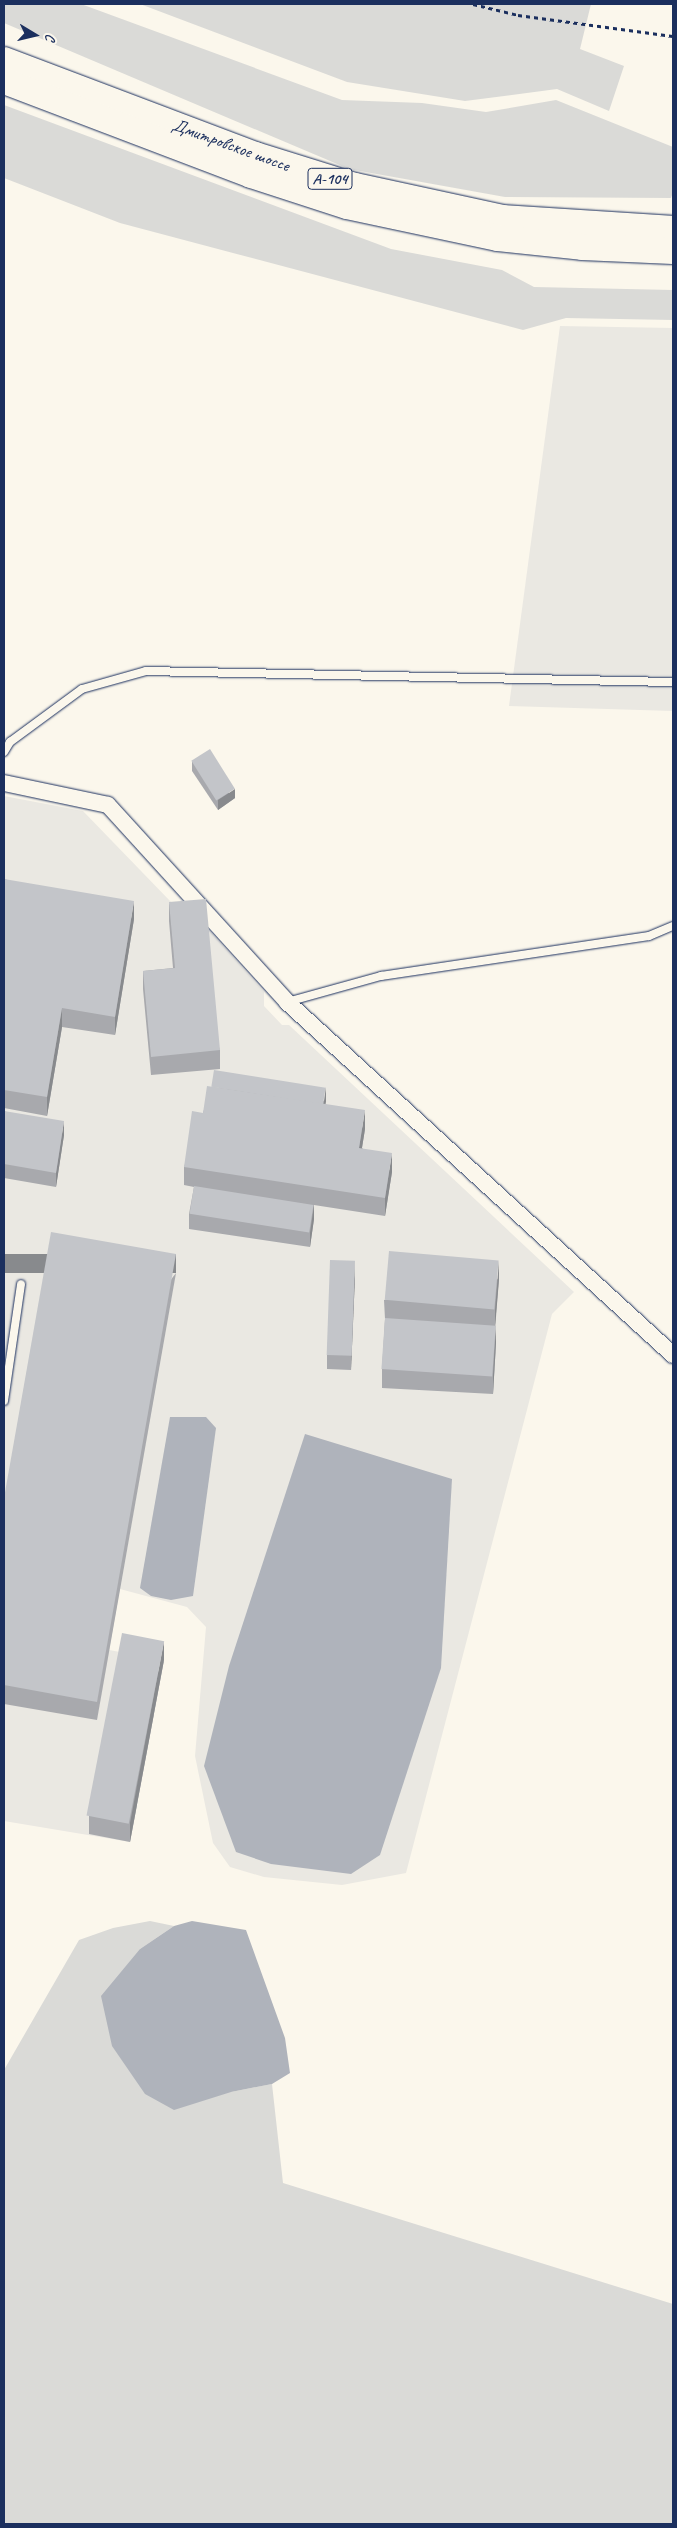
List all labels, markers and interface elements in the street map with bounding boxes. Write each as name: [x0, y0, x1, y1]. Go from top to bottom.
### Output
north arrow: [10, 10, 60, 60]
text: С: [41, 33, 59, 42]
street label: Дмитровское шоссе: [169, 114, 293, 176]
road number: А-104: [308, 165, 352, 192]

